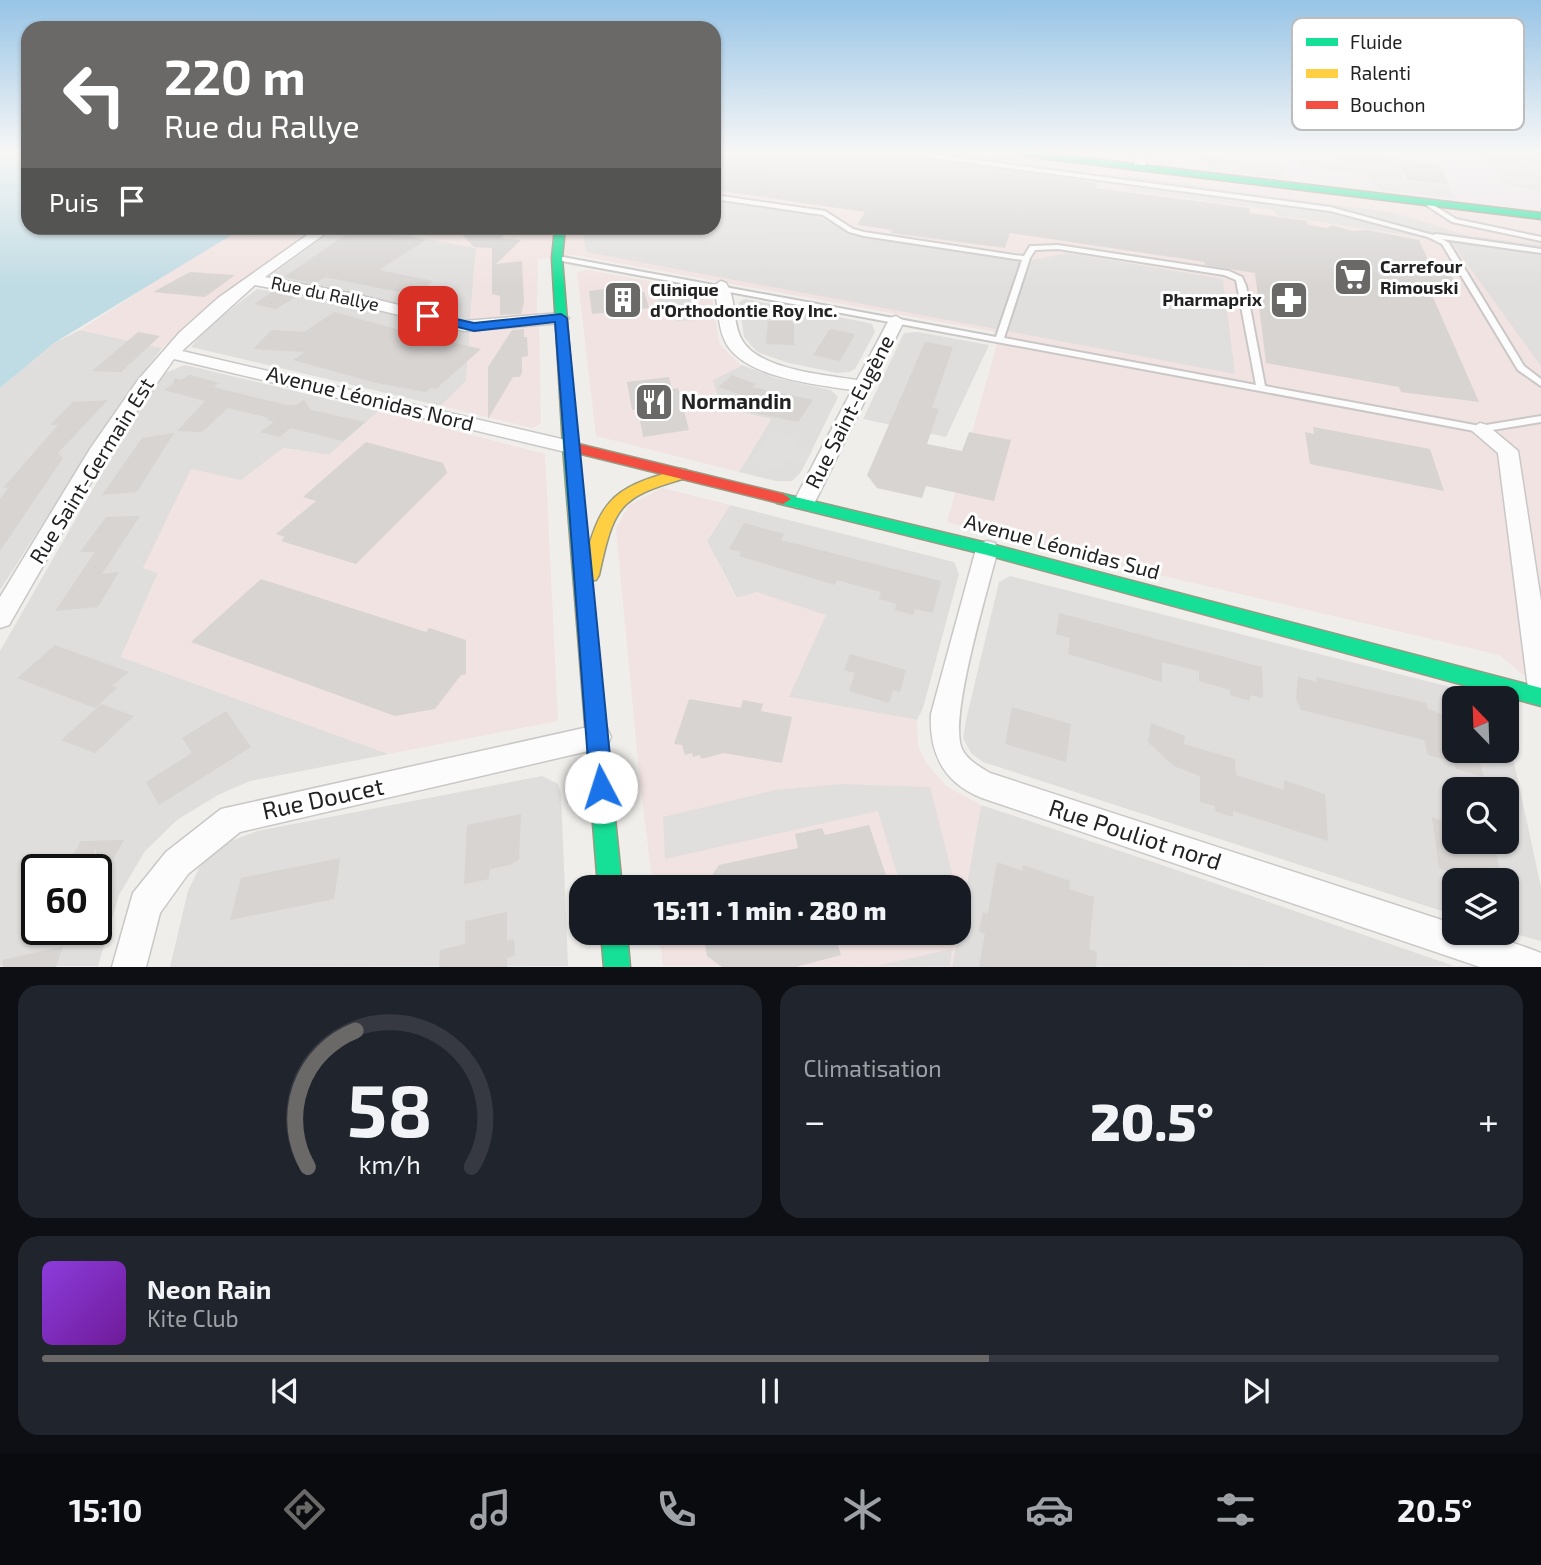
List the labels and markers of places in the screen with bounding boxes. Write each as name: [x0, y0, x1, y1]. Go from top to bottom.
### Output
place label: Carrefour Rimouski: [1380, 255, 1463, 298]
supermarket icon: Carrefour Rimouski: [1332, 256, 1374, 298]
place label: Clinique d'Orthodontie Roy Inc.: [650, 278, 837, 321]
building icon: Clinique d'Orthodontie Roy Inc.: [602, 279, 644, 321]
pharmacy icon: Pharmaprix: [1268, 279, 1310, 321]
pin: [398, 286, 458, 346]
place label: Pharmaprix: [1162, 288, 1263, 310]
restaurant icon: Normandin: [633, 381, 675, 423]
place label: Normandin: [681, 388, 792, 413]

